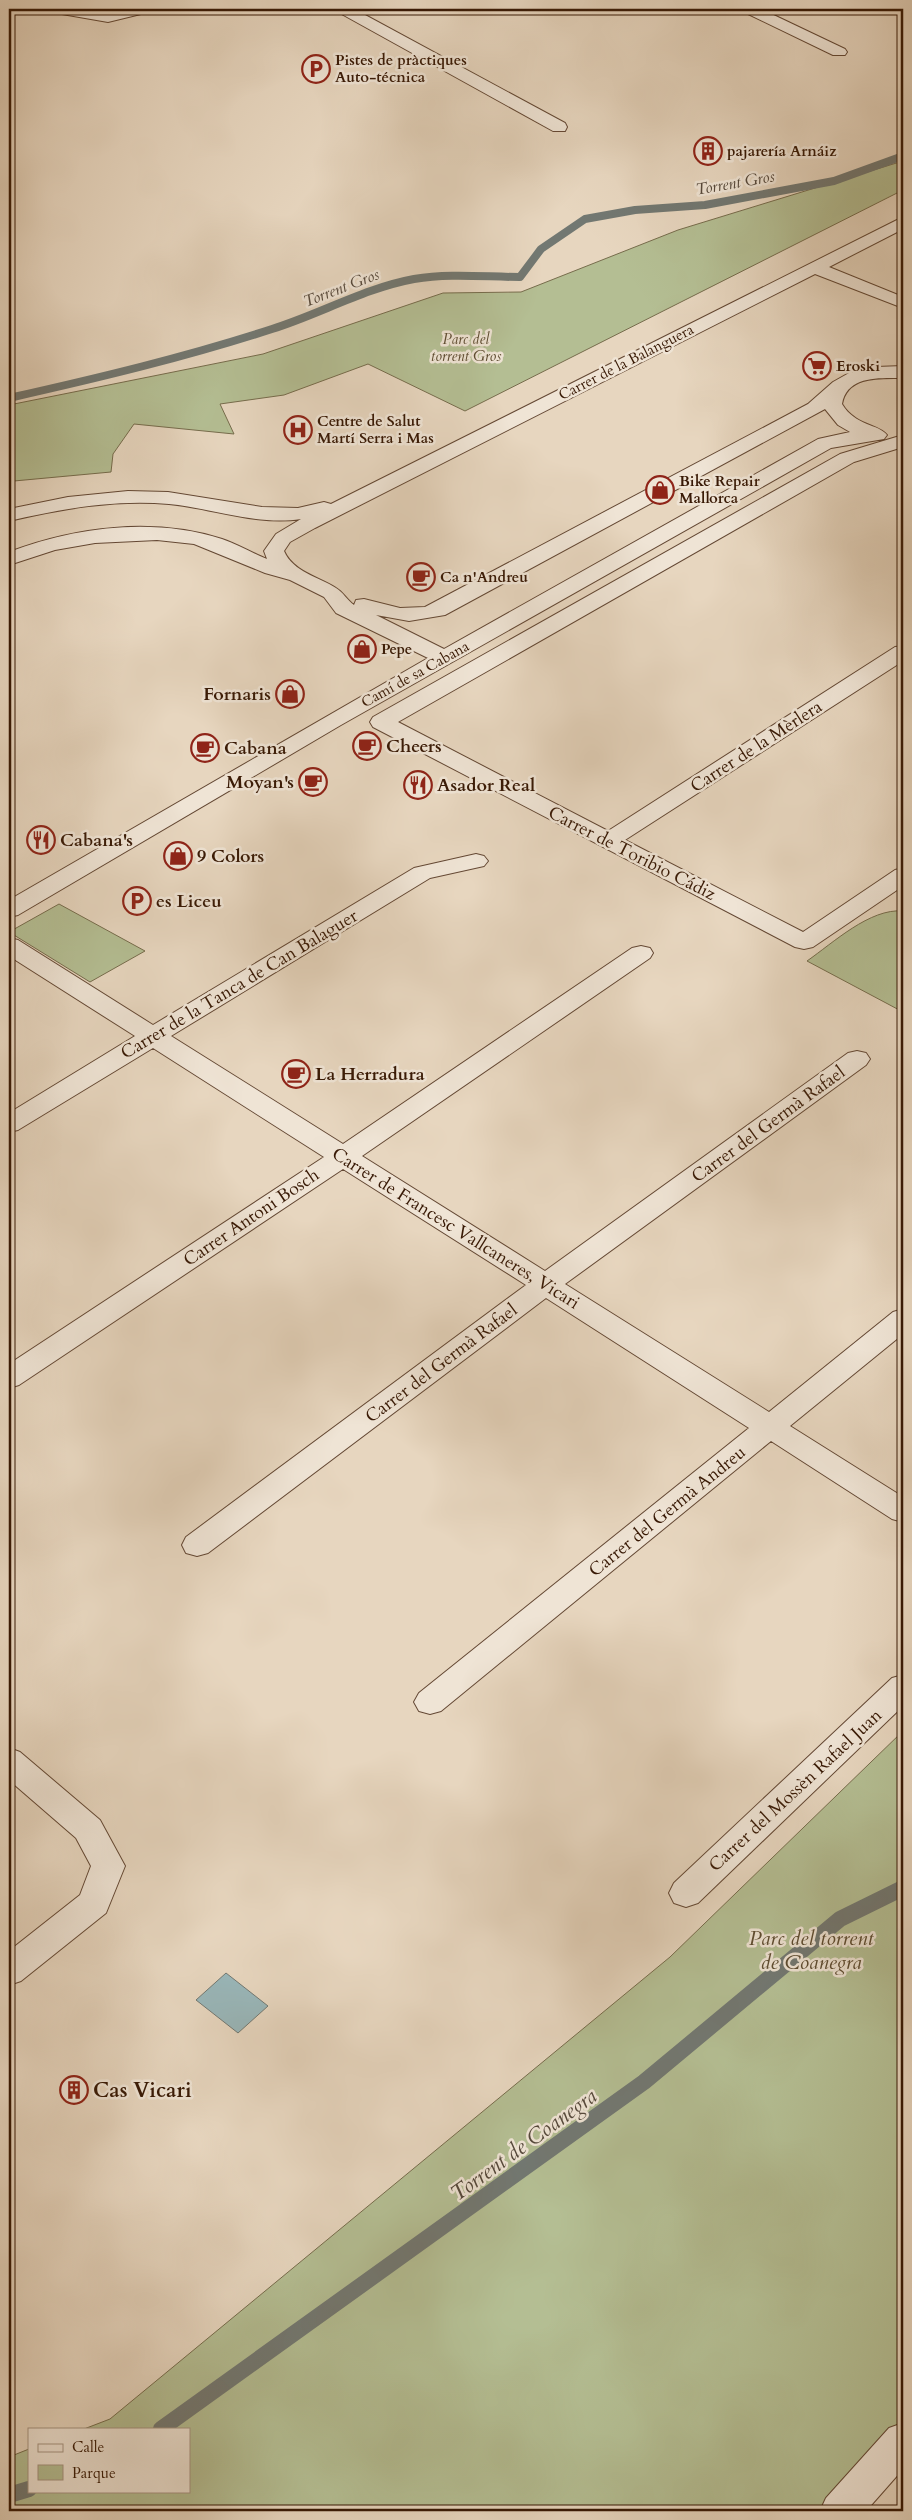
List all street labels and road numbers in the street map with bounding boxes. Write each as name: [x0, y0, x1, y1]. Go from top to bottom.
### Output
street label: Carrer de la Balanguera: [555, 319, 697, 405]
street label: Camí de sa Cabana: [357, 636, 473, 712]
street label: Carrer de la Mèrlera: [685, 694, 827, 799]
street label: Carrer de Toribio Cádiz: [544, 800, 720, 907]
street label: Carrer de la Tanca de Can Balaguer: [116, 903, 363, 1065]
street label: Carrer del Germà Rafael: [686, 1060, 851, 1189]
street label: Carrer de Francesc Vallcaneres, Vicari: [327, 1142, 584, 1315]
street label: Carrer Antoni Bosch: [178, 1163, 324, 1272]
street label: Carrer del Germà Rafael: [360, 1298, 523, 1429]
street label: Carrer del Germà Andreu: [583, 1440, 751, 1583]
street label: Carrer del Mossèn Rafael Juan: [703, 1703, 888, 1877]

